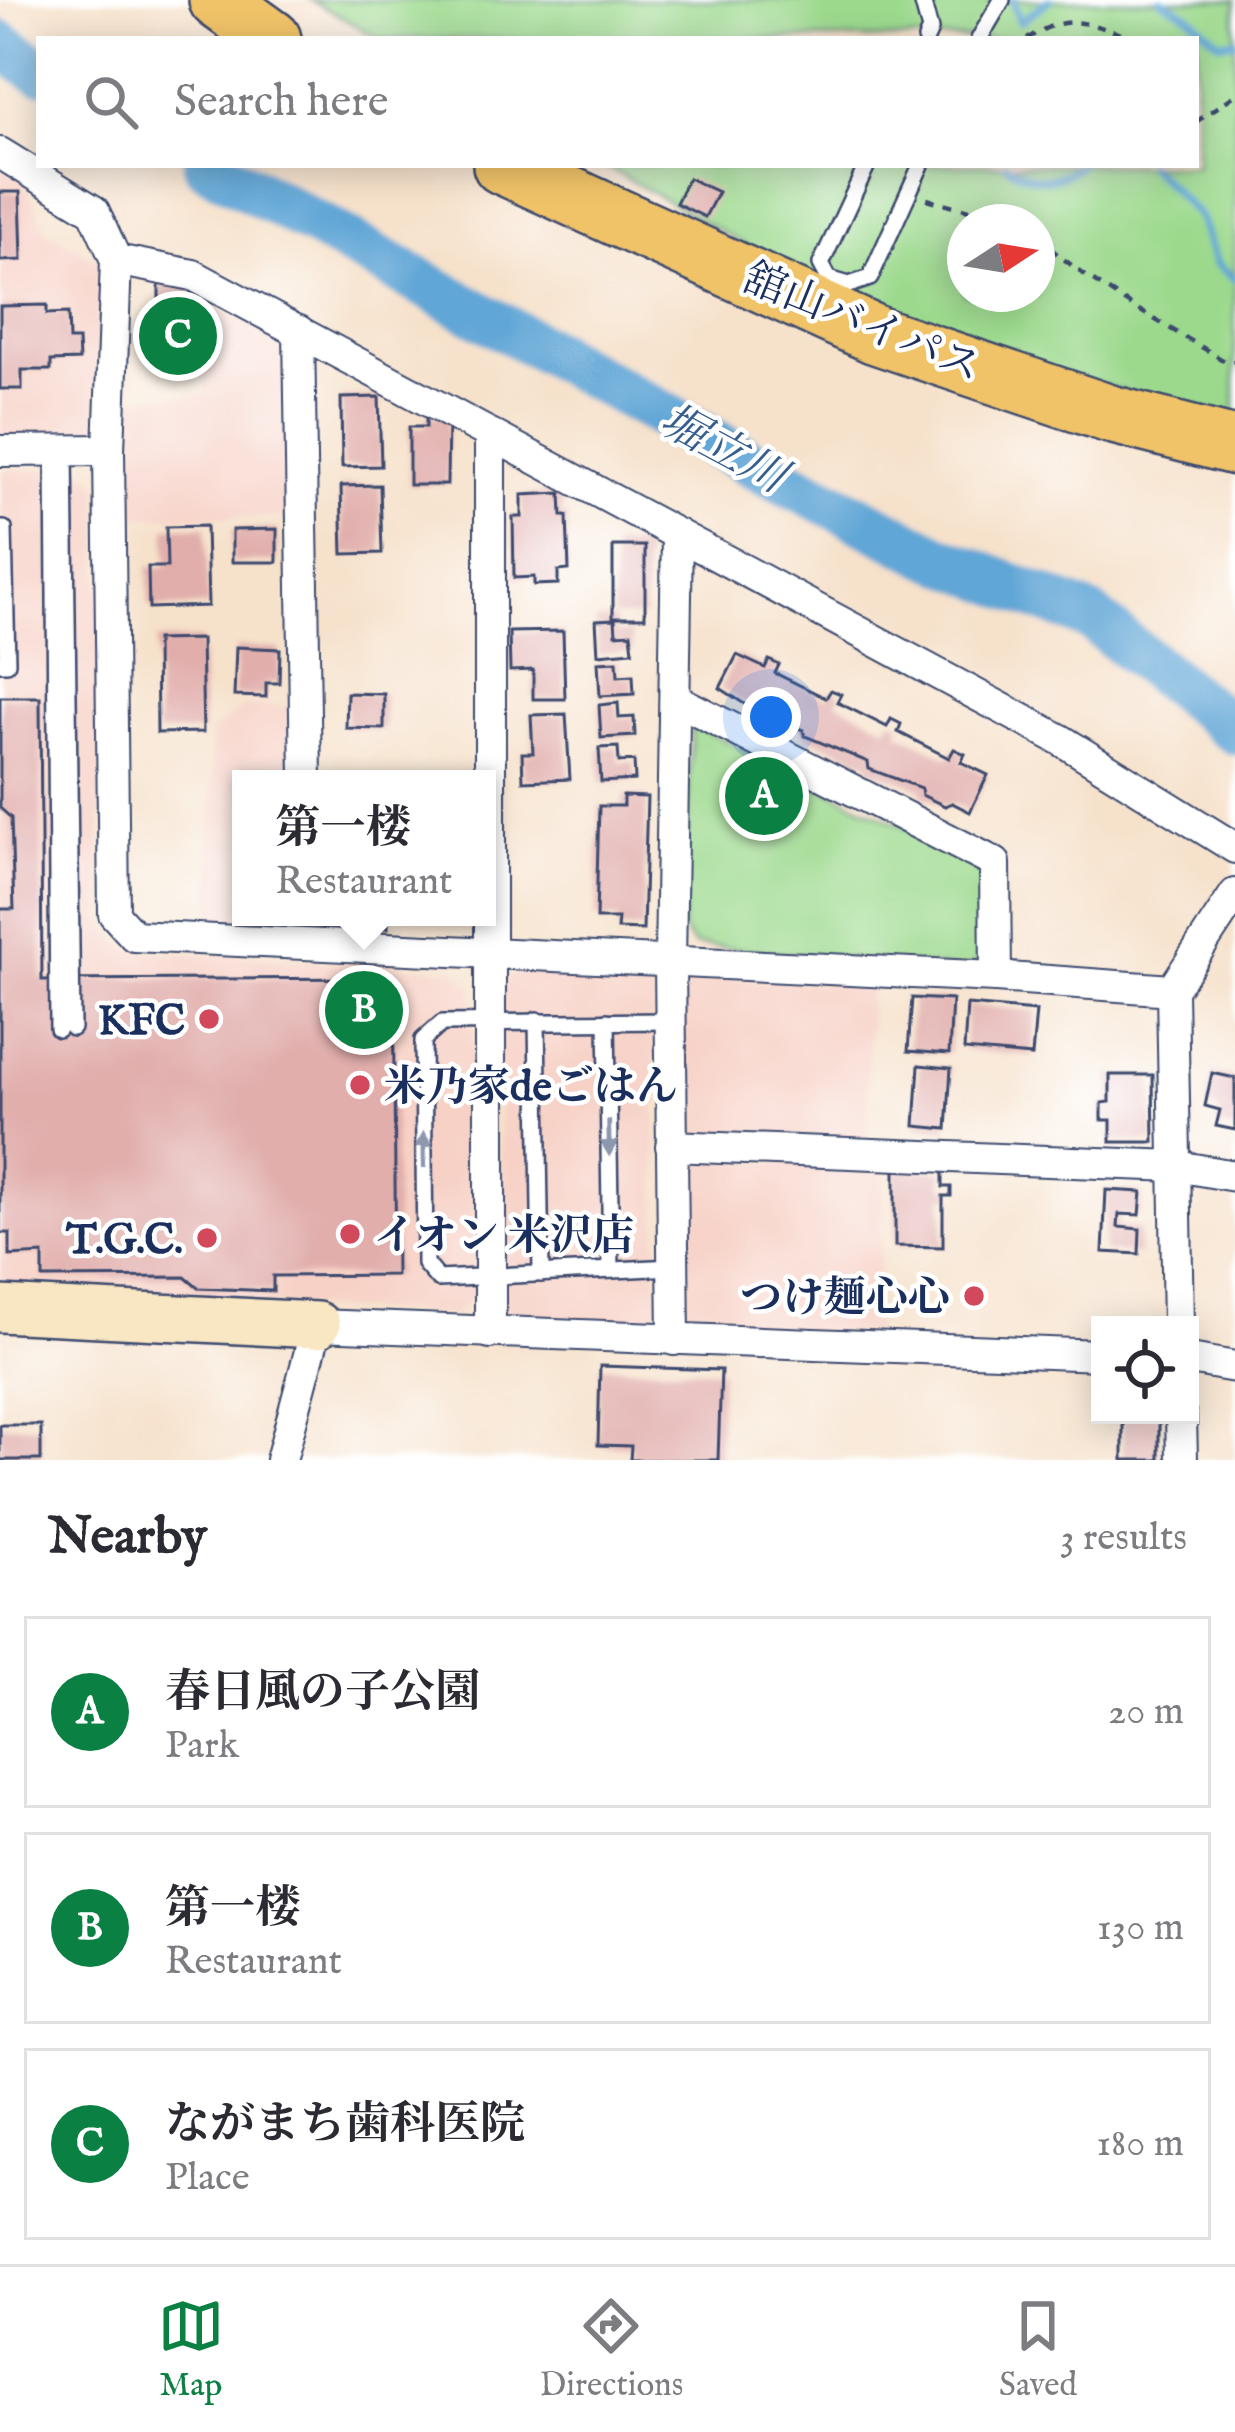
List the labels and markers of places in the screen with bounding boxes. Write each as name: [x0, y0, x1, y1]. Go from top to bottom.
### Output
pin: C: [139, 291, 217, 381]
pin: A: [725, 751, 803, 841]
pin: B: [325, 965, 403, 1055]
place label: KFC: [98, 996, 185, 1049]
marker: KFC: [196, 1006, 222, 1032]
place label: 米乃家deごはん: [384, 1062, 678, 1115]
marker: 米乃家deごはん: [347, 1072, 373, 1098]
place label: イオン 米沢店: [374, 1211, 634, 1264]
place label: T.G.C.: [65, 1215, 183, 1268]
marker: イオン 米沢店: [337, 1221, 363, 1247]
marker: T.G.C.: [194, 1225, 220, 1251]
place label: つけ麺心心: [740, 1273, 950, 1326]
marker: つけ麺心心: [961, 1283, 987, 1309]

